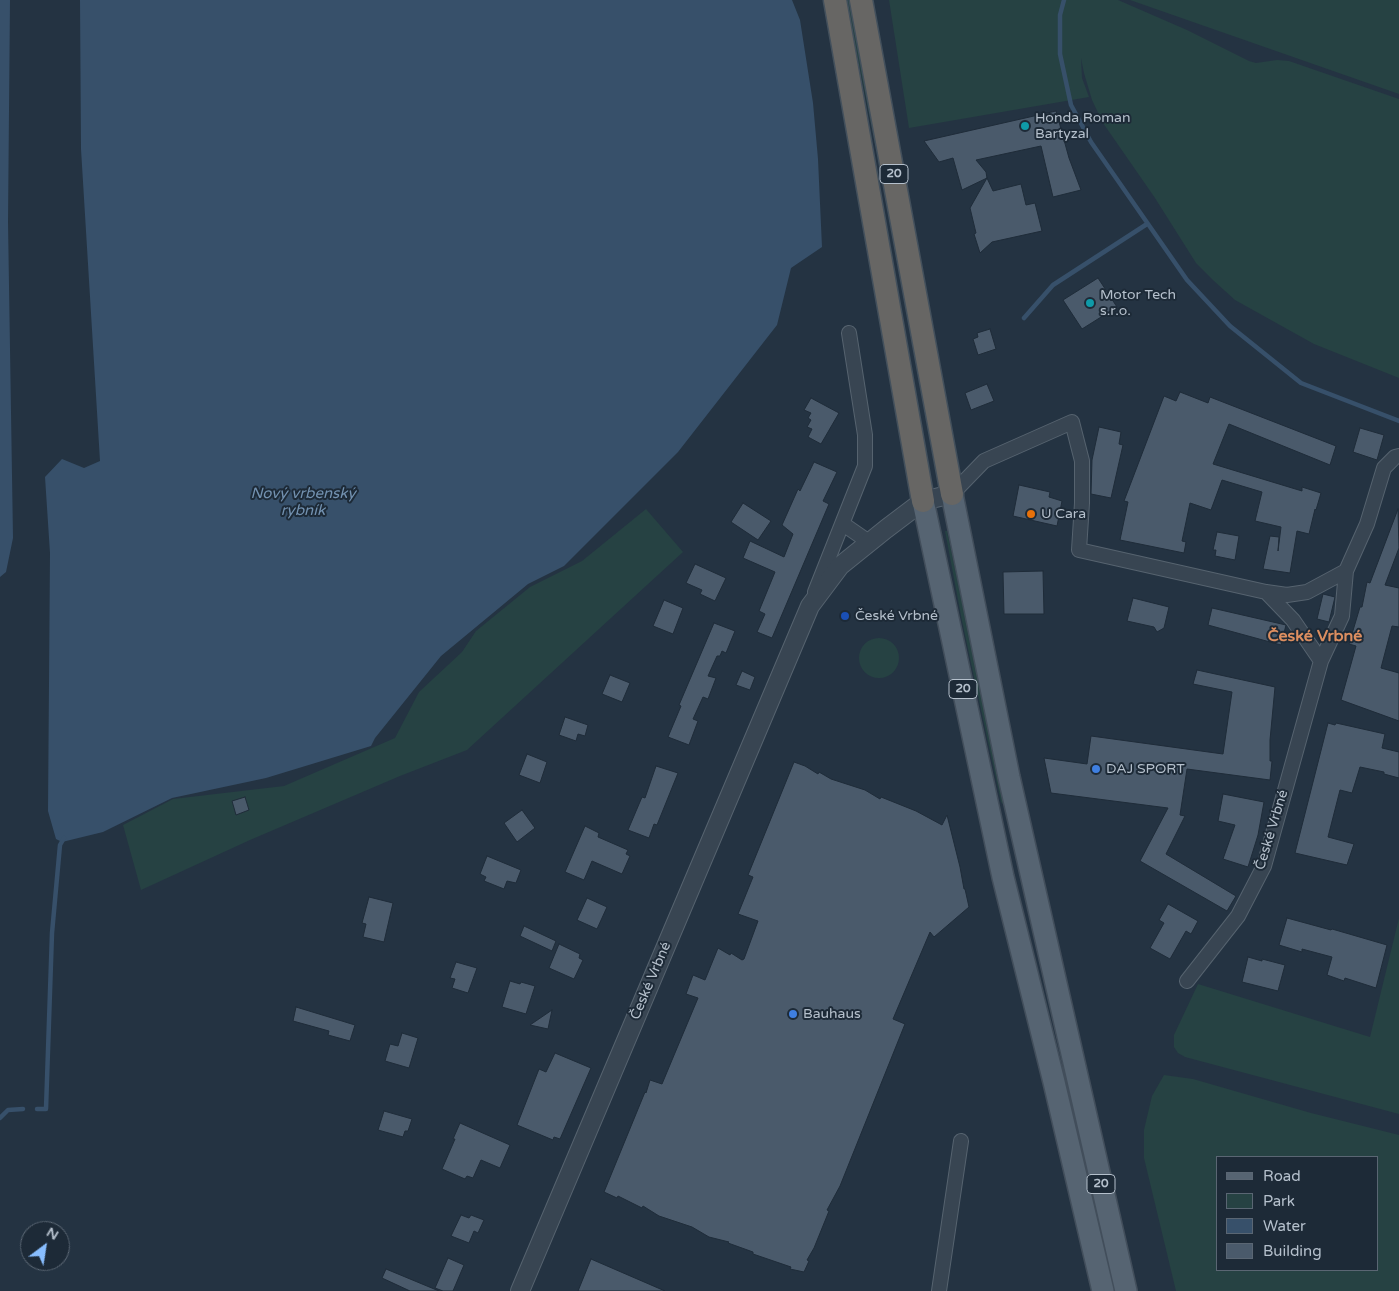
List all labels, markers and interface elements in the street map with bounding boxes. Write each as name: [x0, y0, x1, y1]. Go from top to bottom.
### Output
place label: Honda Roman Bartyzal: [1035, 110, 1130, 142]
marker: Honda Roman Bartyzal: [1019, 120, 1031, 132]
road number: 20: [880, 164, 908, 183]
place label: Motor Tech s.r.o.: [1100, 287, 1176, 320]
marker: Motor Tech s.r.o.: [1084, 297, 1096, 309]
water label: Nový vrbenský rybník: [251, 485, 355, 520]
place label: U Cara: [1041, 506, 1086, 522]
marker: U Cara: [1025, 508, 1037, 520]
place label: České Vrbné: [855, 608, 938, 624]
marker: České Vrbné: [839, 610, 851, 622]
district label: České Vrbné: [1268, 627, 1362, 647]
road number: 20: [949, 680, 977, 699]
place label: DAJ SPORT: [1106, 761, 1185, 777]
marker: DAJ SPORT: [1090, 763, 1102, 775]
street label: České Vrbné: [1252, 788, 1292, 872]
street label: České Vrbné: [627, 940, 675, 1022]
place label: Bauhaus: [803, 1006, 861, 1022]
marker: Bauhaus: [787, 1008, 799, 1020]
legend: [1216, 1156, 1379, 1271]
text: Road: [1263, 1167, 1301, 1185]
road number: 20: [1087, 1174, 1115, 1194]
text: Park: [1263, 1192, 1295, 1210]
text: Water: [1263, 1217, 1306, 1235]
north arrow: [20, 1221, 70, 1271]
text: N: [43, 1223, 62, 1244]
text: Building: [1263, 1242, 1322, 1260]

